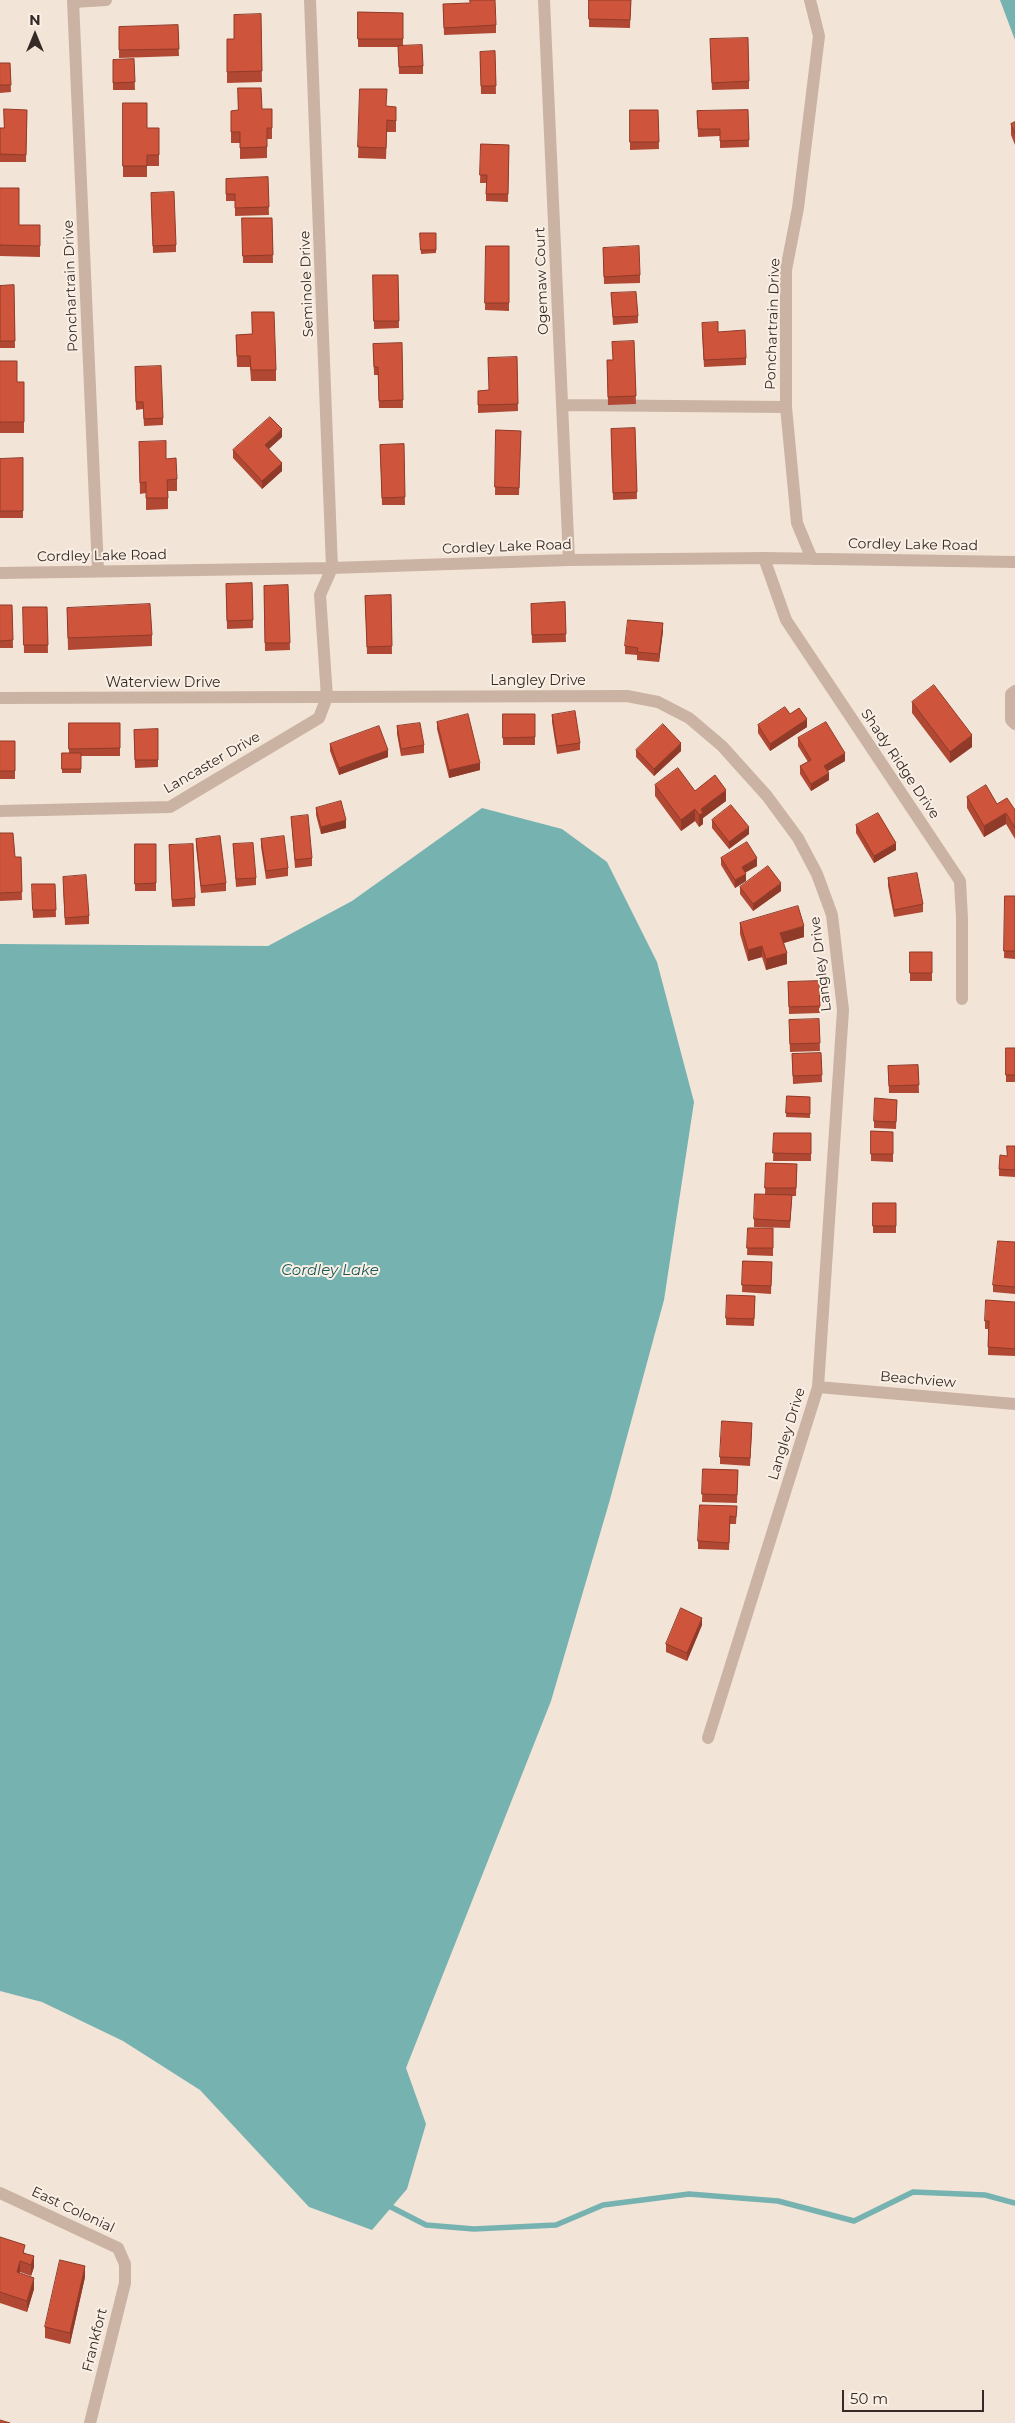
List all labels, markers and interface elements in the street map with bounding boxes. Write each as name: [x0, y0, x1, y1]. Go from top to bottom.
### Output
north arrow: [10, 10, 60, 60]
text: N: [29, 11, 41, 29]
street label: Ponchartrain Drive: [60, 220, 82, 352]
street label: Ogemaw Court: [532, 227, 552, 335]
street label: Seminole Drive: [297, 230, 317, 338]
street label: Ponchartrain Drive: [762, 258, 784, 390]
street label: Cordley Lake Road: [848, 535, 978, 555]
street label: Cordley Lake Road: [442, 536, 572, 558]
street label: Cordley Lake Road: [37, 546, 167, 566]
street label: Langley Drive: [490, 673, 586, 689]
street label: Waterview Drive: [105, 675, 221, 691]
street label: Shady Ridge Drive: [857, 706, 943, 822]
street label: Lancaster Drive: [161, 729, 263, 797]
street label: Langley Drive: [807, 916, 835, 1012]
water label: Cordley Lake: [281, 1262, 379, 1280]
street label: Beachview: [879, 1368, 957, 1392]
street label: Langley Drive: [765, 1386, 809, 1482]
street label: East Colonial: [29, 2183, 117, 2237]
street label: Frankfort: [79, 2307, 111, 2373]
scale bar: [845, 2380, 988, 2412]
text: 50 m: [850, 2389, 888, 2408]

